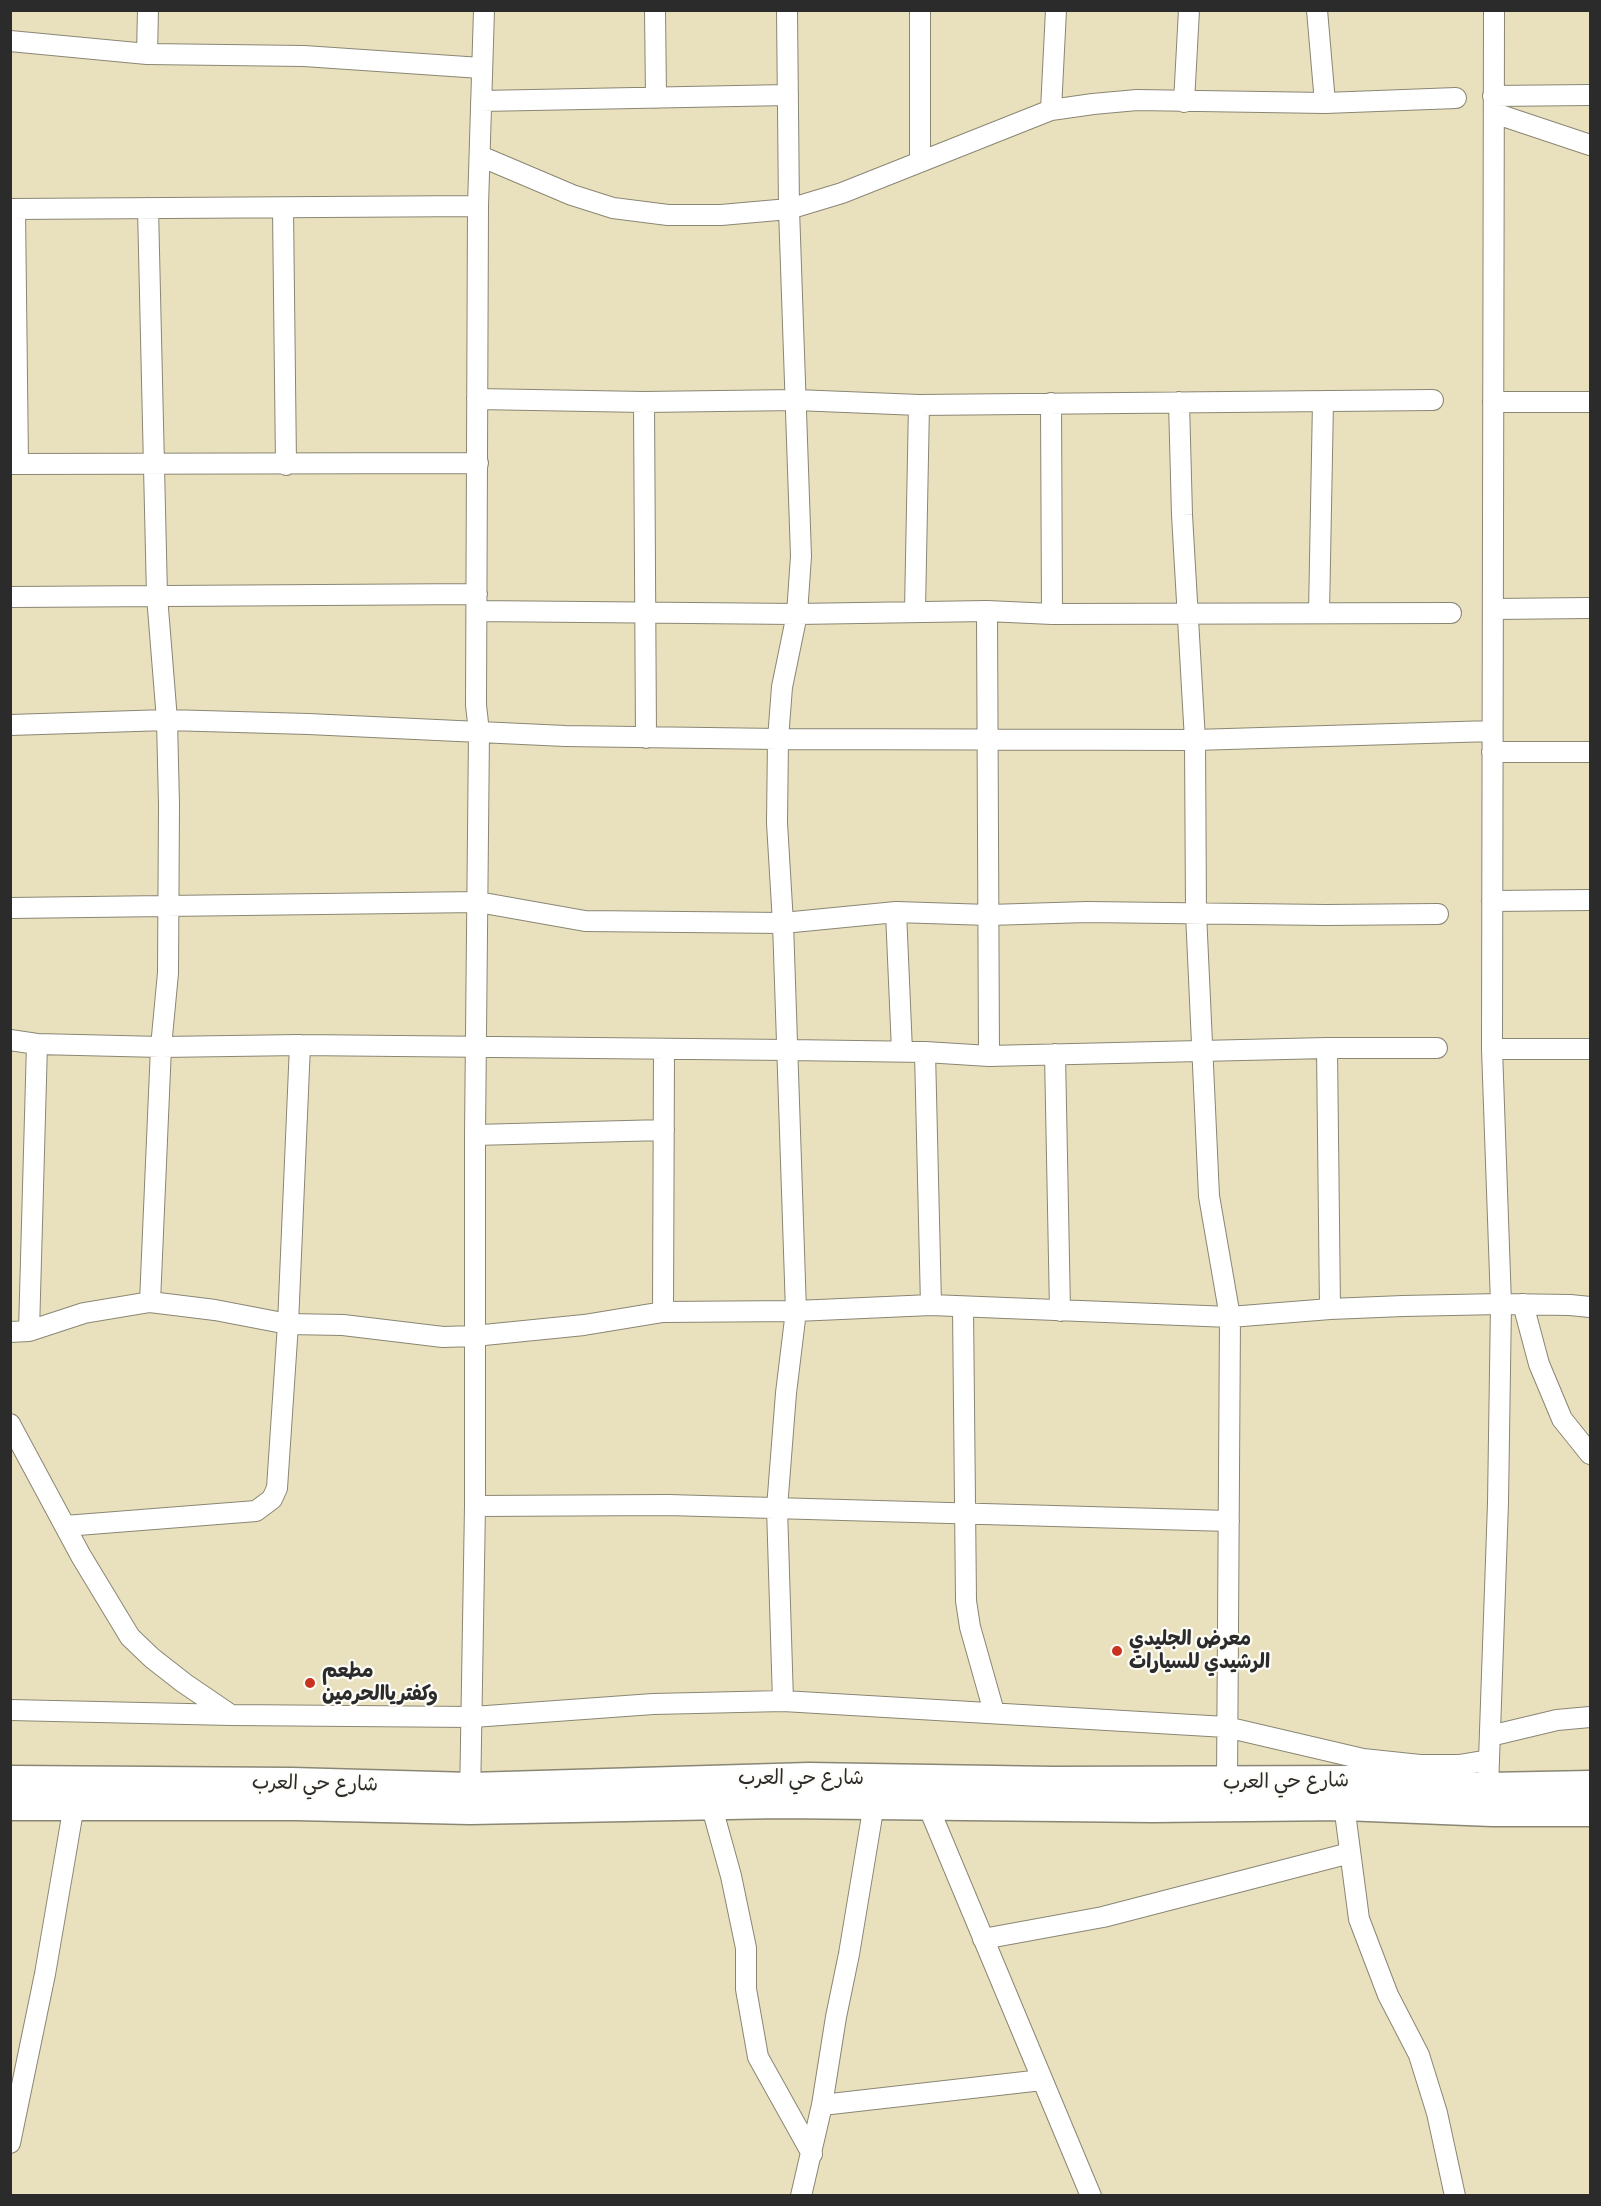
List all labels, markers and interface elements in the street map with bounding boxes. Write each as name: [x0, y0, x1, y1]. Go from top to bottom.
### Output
place label: معرض الجليدي الرشيدي للسيارات: [1129, 1628, 1270, 1675]
marker: معرض الجليدي الرشيدي للسيارات: [1110, 1644, 1124, 1658]
place label: مطعم وكفترياالحرمين: [322, 1660, 438, 1707]
marker: مطعم وكفترياالحرمين: [303, 1676, 317, 1690]
street label: شارع حي العرب: [738, 1767, 864, 1791]
street label: شارع حي العرب: [1223, 1769, 1349, 1795]
street label: شارع حي العرب: [252, 1771, 378, 1797]

